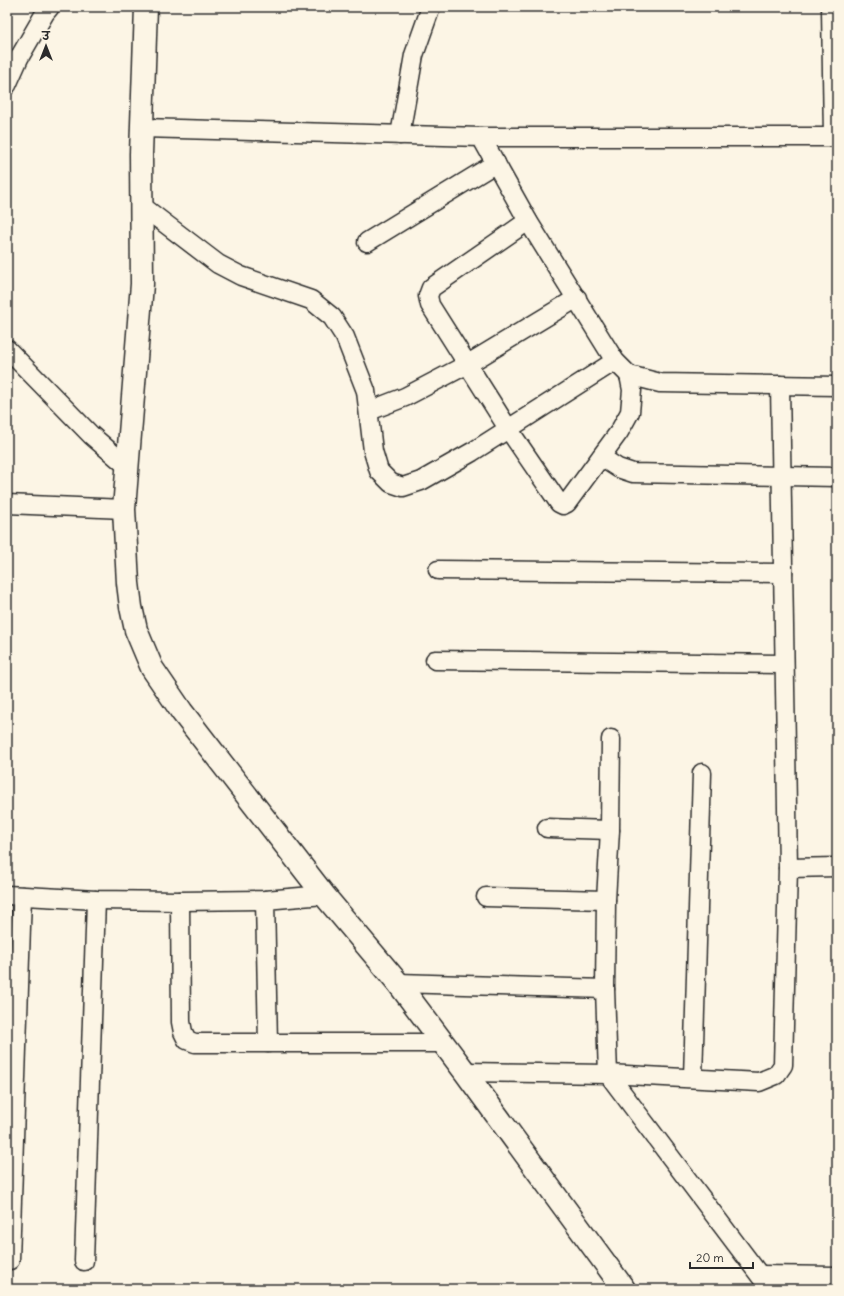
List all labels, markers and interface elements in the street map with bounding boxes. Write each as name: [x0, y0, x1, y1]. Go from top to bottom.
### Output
north arrow: [26, 26, 66, 66]
text: उ: [41, 29, 51, 43]
scale bar: [690, 1244, 753, 1270]
text: 20 m: [696, 1250, 724, 1265]

